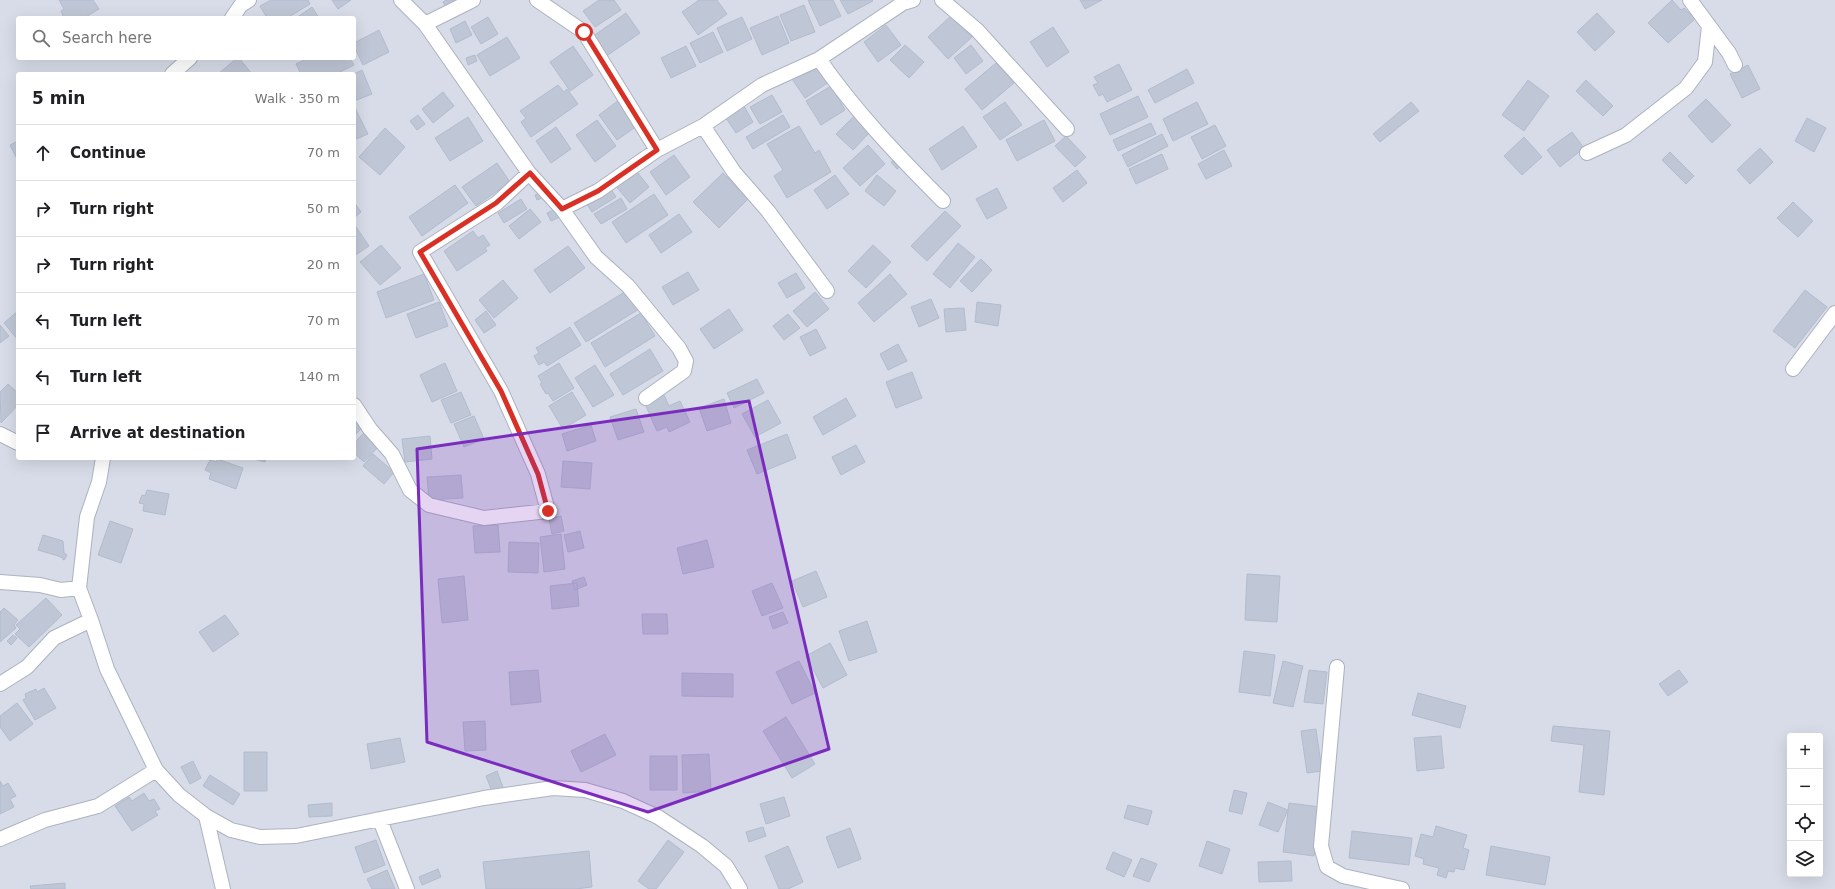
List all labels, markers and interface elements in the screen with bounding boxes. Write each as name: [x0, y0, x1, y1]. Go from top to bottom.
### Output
search box: [16, 16, 356, 60]
route start: [575, 23, 593, 41]
icon: search: [30, 27, 52, 49]
text: Search here: [62, 29, 152, 47]
text: 5 min: [32, 88, 85, 108]
text: Walk · 350 m: [255, 91, 340, 106]
icon: ahead: [32, 142, 54, 164]
text: Continue: [70, 144, 146, 162]
text: 70 m: [307, 145, 340, 160]
icon: right: [32, 198, 54, 220]
text: Turn right: [70, 200, 154, 218]
text: 50 m: [307, 201, 340, 216]
icon: right: [32, 254, 54, 276]
text: Turn right: [70, 256, 154, 274]
text: 20 m: [307, 257, 340, 272]
icon: left: [32, 310, 54, 332]
text: Turn left: [70, 312, 142, 330]
text: 70 m: [307, 313, 340, 328]
icon: left: [32, 366, 54, 388]
text: Turn left: [70, 368, 142, 386]
text: 140 m: [298, 369, 340, 384]
icon: arrive: [32, 422, 54, 444]
text: Arrive at destination: [70, 424, 245, 442]
route end: [539, 502, 557, 520]
map controls: [1787, 733, 1823, 877]
button: +: [1787, 733, 1823, 769]
button: −: [1787, 769, 1823, 805]
button: locate: [1787, 805, 1823, 841]
button: layers: [1787, 841, 1823, 877]

